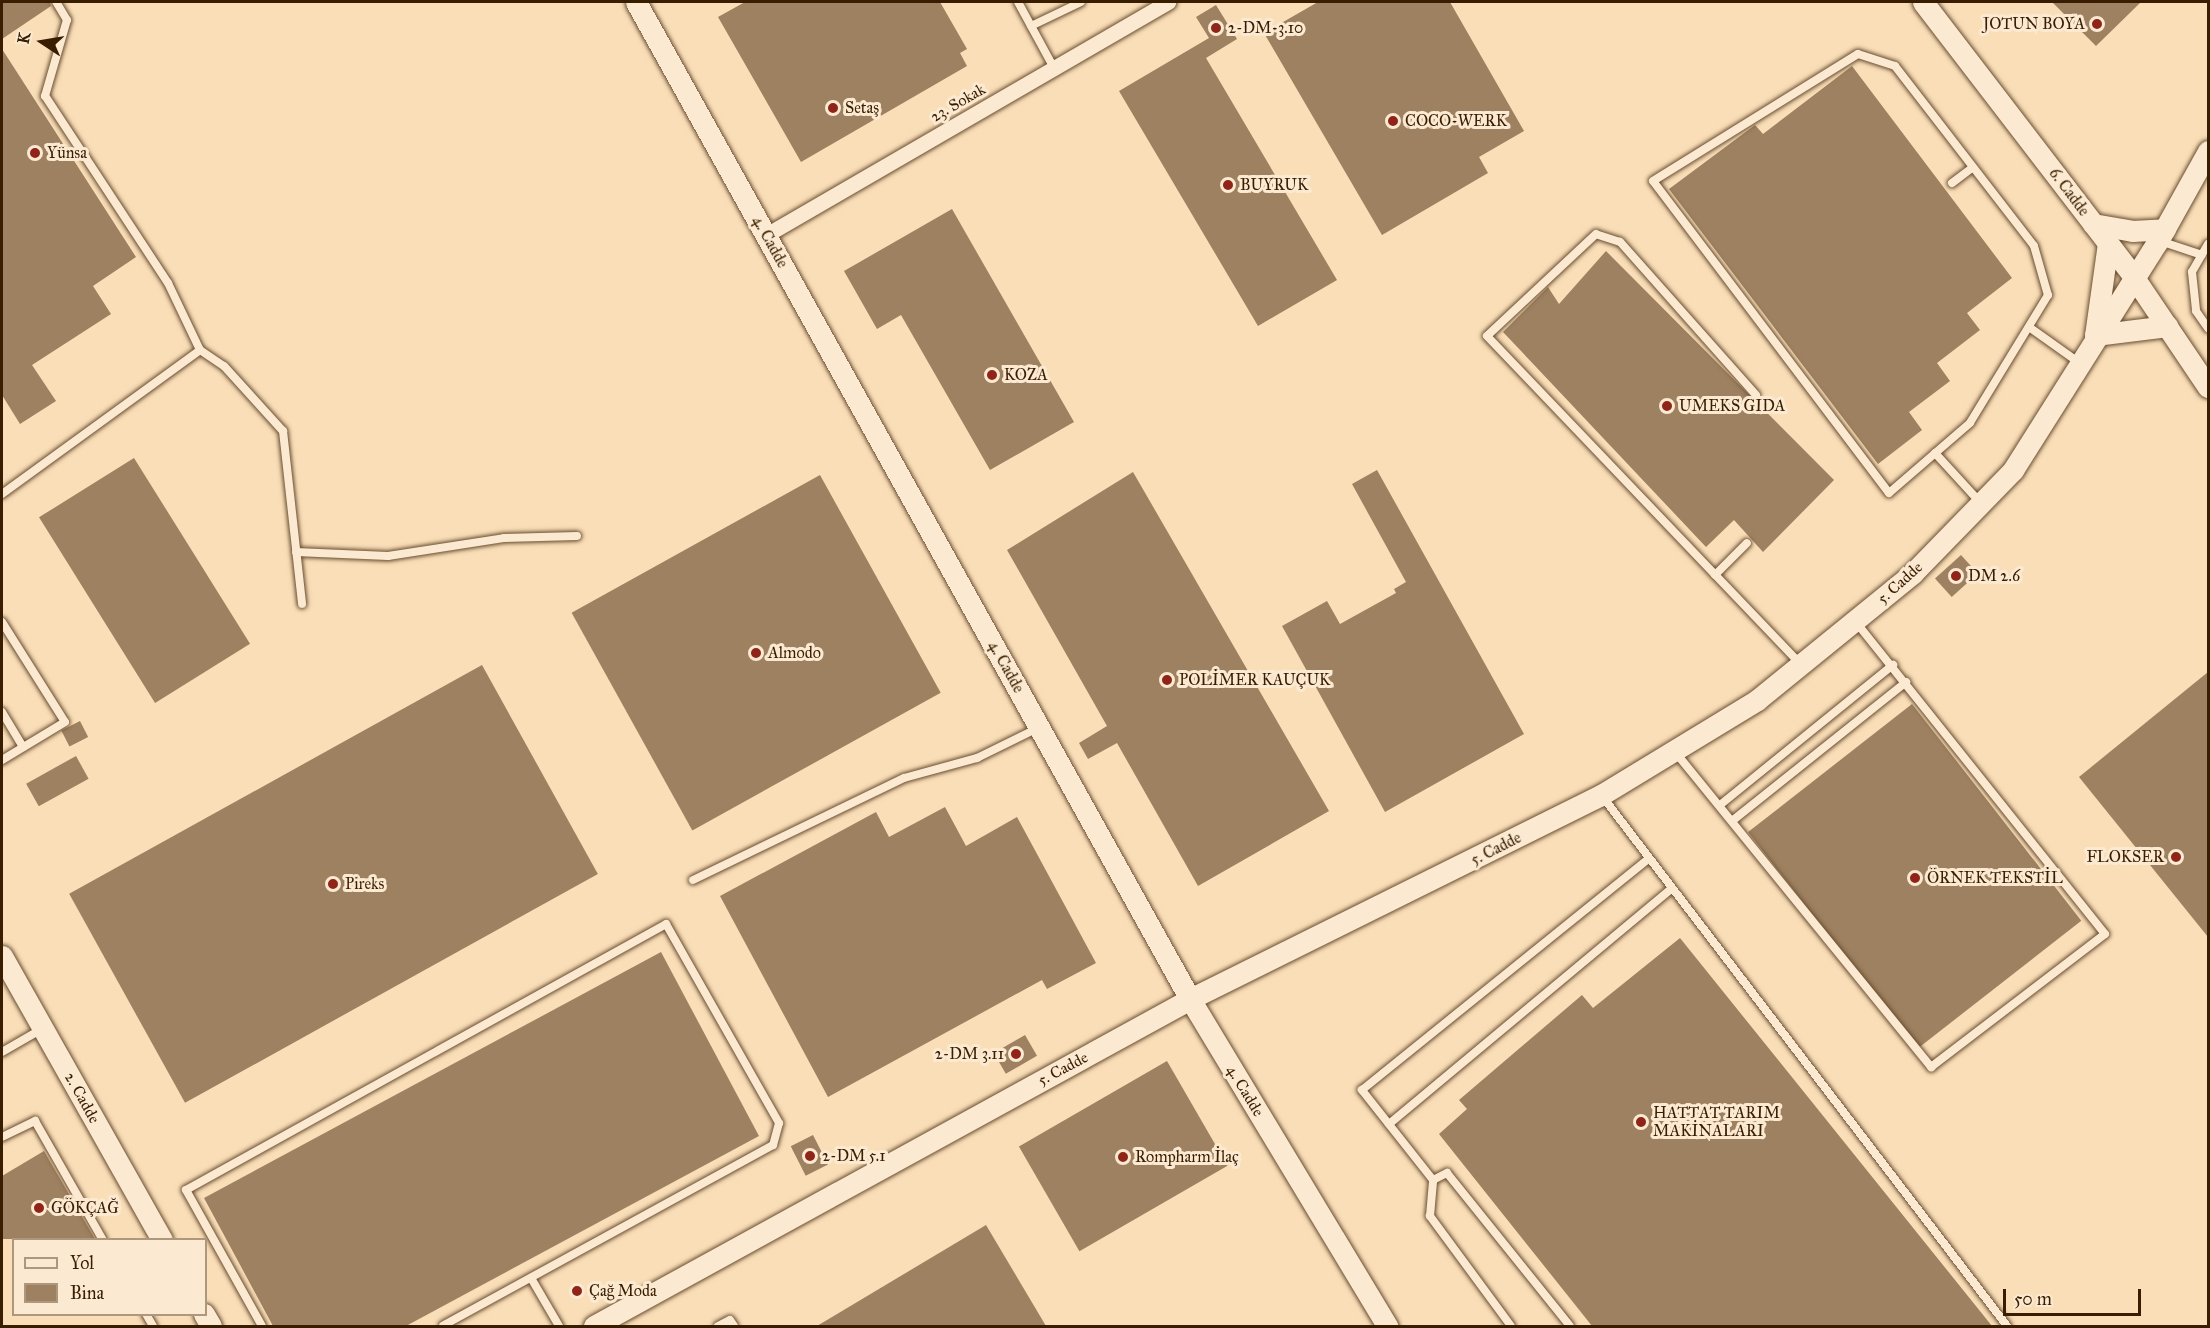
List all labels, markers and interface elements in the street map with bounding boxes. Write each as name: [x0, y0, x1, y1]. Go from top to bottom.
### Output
north arrow: [12, 12, 72, 72]
place label: JOTUN BOYA: [1983, 14, 2085, 34]
marker: JOTUN BOYA: [2090, 17, 2104, 31]
place label: 2-DM-3.10: [1228, 18, 1303, 38]
marker: 2-DM-3.10: [1209, 21, 1223, 35]
text: K: [13, 31, 34, 46]
street label: 23. Sokak: [927, 80, 989, 126]
place label: Setaş: [845, 98, 879, 118]
marker: Setaş: [826, 101, 840, 115]
place label: COCO-WERK: [1405, 111, 1507, 131]
marker: COCO-WERK: [1386, 114, 1400, 128]
place label: Yünsa: [47, 143, 87, 163]
marker: Yünsa: [28, 146, 42, 160]
street label: 6. Cadde: [2045, 164, 2093, 220]
place label: BUYRUK: [1240, 175, 1308, 195]
marker: BUYRUK: [1221, 178, 1235, 192]
street label: 4. Cadde: [748, 213, 792, 271]
place label: KOZA: [1004, 365, 1048, 385]
marker: KOZA: [985, 368, 999, 382]
place label: UMEKS GIDA: [1679, 396, 1785, 416]
marker: UMEKS GIDA: [1660, 399, 1674, 413]
street label: 5. Cadde: [1873, 558, 1927, 608]
place label: DM 2.6: [1968, 566, 2020, 586]
marker: DM 2.6: [1949, 569, 1963, 583]
street label: 4. Cadde: [984, 638, 1028, 696]
place label: Almodo: [768, 643, 821, 663]
marker: Almodo: [749, 646, 763, 660]
place label: POLİMER KAUÇUK: [1179, 670, 1330, 690]
marker: POLİMER KAUÇUK: [1160, 673, 1174, 687]
street label: 5. Cadde: [1467, 828, 1525, 870]
place label: FLOKSER: [2086, 847, 2164, 867]
marker: FLOKSER: [2169, 850, 2183, 864]
place label: ÖRNEK TEKSTİL: [1927, 868, 2063, 888]
marker: ÖRNEK TEKSTİL: [1908, 871, 1922, 885]
place label: Pireks: [345, 874, 384, 894]
marker: Pireks: [326, 877, 340, 891]
place label: 2-DM 3.11: [935, 1044, 1004, 1064]
marker: 2-DM 3.11: [1009, 1047, 1023, 1061]
street label: 5. Cadde: [1035, 1048, 1091, 1090]
street label: 4. Cadde: [1222, 1062, 1268, 1120]
street label: 2. Cadde: [60, 1069, 104, 1127]
place label: HATTAT TARIM MAKİNALARI: [1653, 1103, 1780, 1141]
marker: HATTAT TARIM MAKİNALARI: [1634, 1115, 1648, 1129]
place label: 2-DM 5.1: [822, 1146, 886, 1166]
place label: Rompharm İlaç: [1135, 1147, 1239, 1167]
marker: 2-DM 5.1: [803, 1149, 817, 1163]
marker: Rompharm İlaç: [1116, 1150, 1130, 1164]
place label: GÖKÇAĞ: [51, 1198, 119, 1218]
marker: GÖKÇAĞ: [32, 1201, 46, 1215]
legend: [12, 1238, 207, 1316]
text: Yol: [70, 1252, 94, 1274]
scale bar: [2006, 1277, 2144, 1315]
place label: Çağ Moda: [589, 1281, 657, 1301]
text: Bina: [70, 1282, 104, 1304]
marker: Çağ Moda: [570, 1284, 584, 1298]
text: 50 m: [2014, 1288, 2052, 1310]

